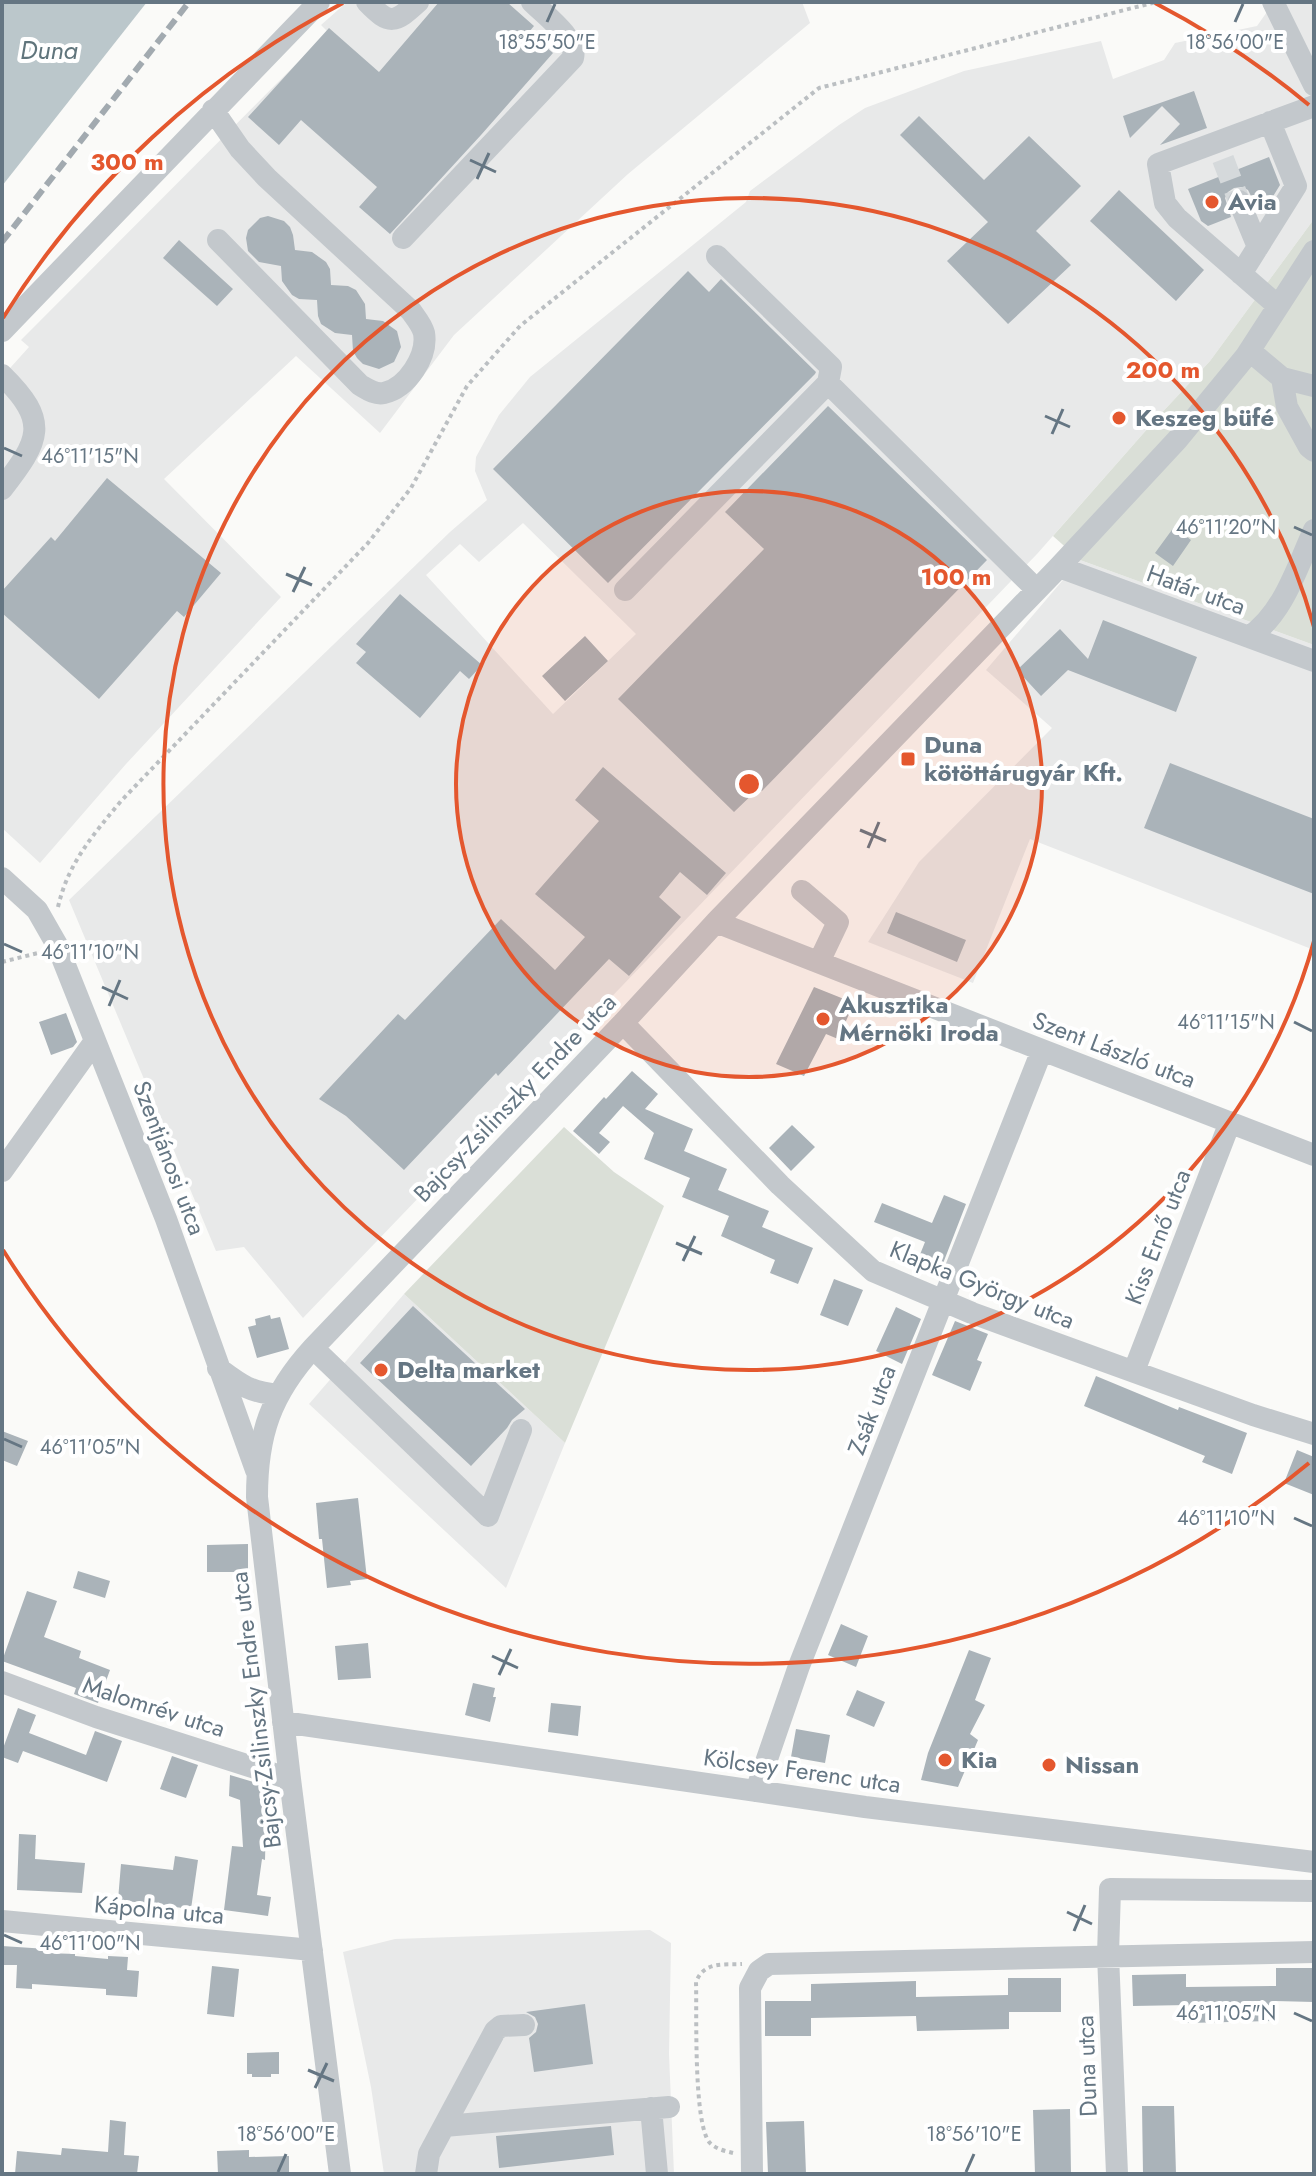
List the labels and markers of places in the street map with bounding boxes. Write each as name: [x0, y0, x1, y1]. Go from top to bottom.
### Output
place label: Avia: [1227, 184, 1277, 219]
marker: Avia: [1203, 193, 1221, 211]
place label: Keszeg büfé: [1135, 400, 1274, 435]
marker: Keszeg büfé: [1110, 409, 1128, 427]
place label: Duna kötöttárugyár Kft.: [924, 727, 1123, 790]
marker: Duna kötöttárugyár Kft.: [899, 750, 917, 768]
centre of rings: [735, 770, 763, 798]
place label: Akusztika Mérnöki Iroda: [838, 987, 999, 1050]
marker: Akusztika Mérnöki Iroda: [814, 1010, 832, 1028]
place label: Delta market: [397, 1352, 540, 1387]
marker: Delta market: [372, 1361, 390, 1379]
place label: Kia: [961, 1742, 997, 1777]
place label: Nissan: [1065, 1747, 1139, 1782]
marker: Kia: [936, 1751, 954, 1769]
marker: Nissan: [1040, 1756, 1058, 1774]

